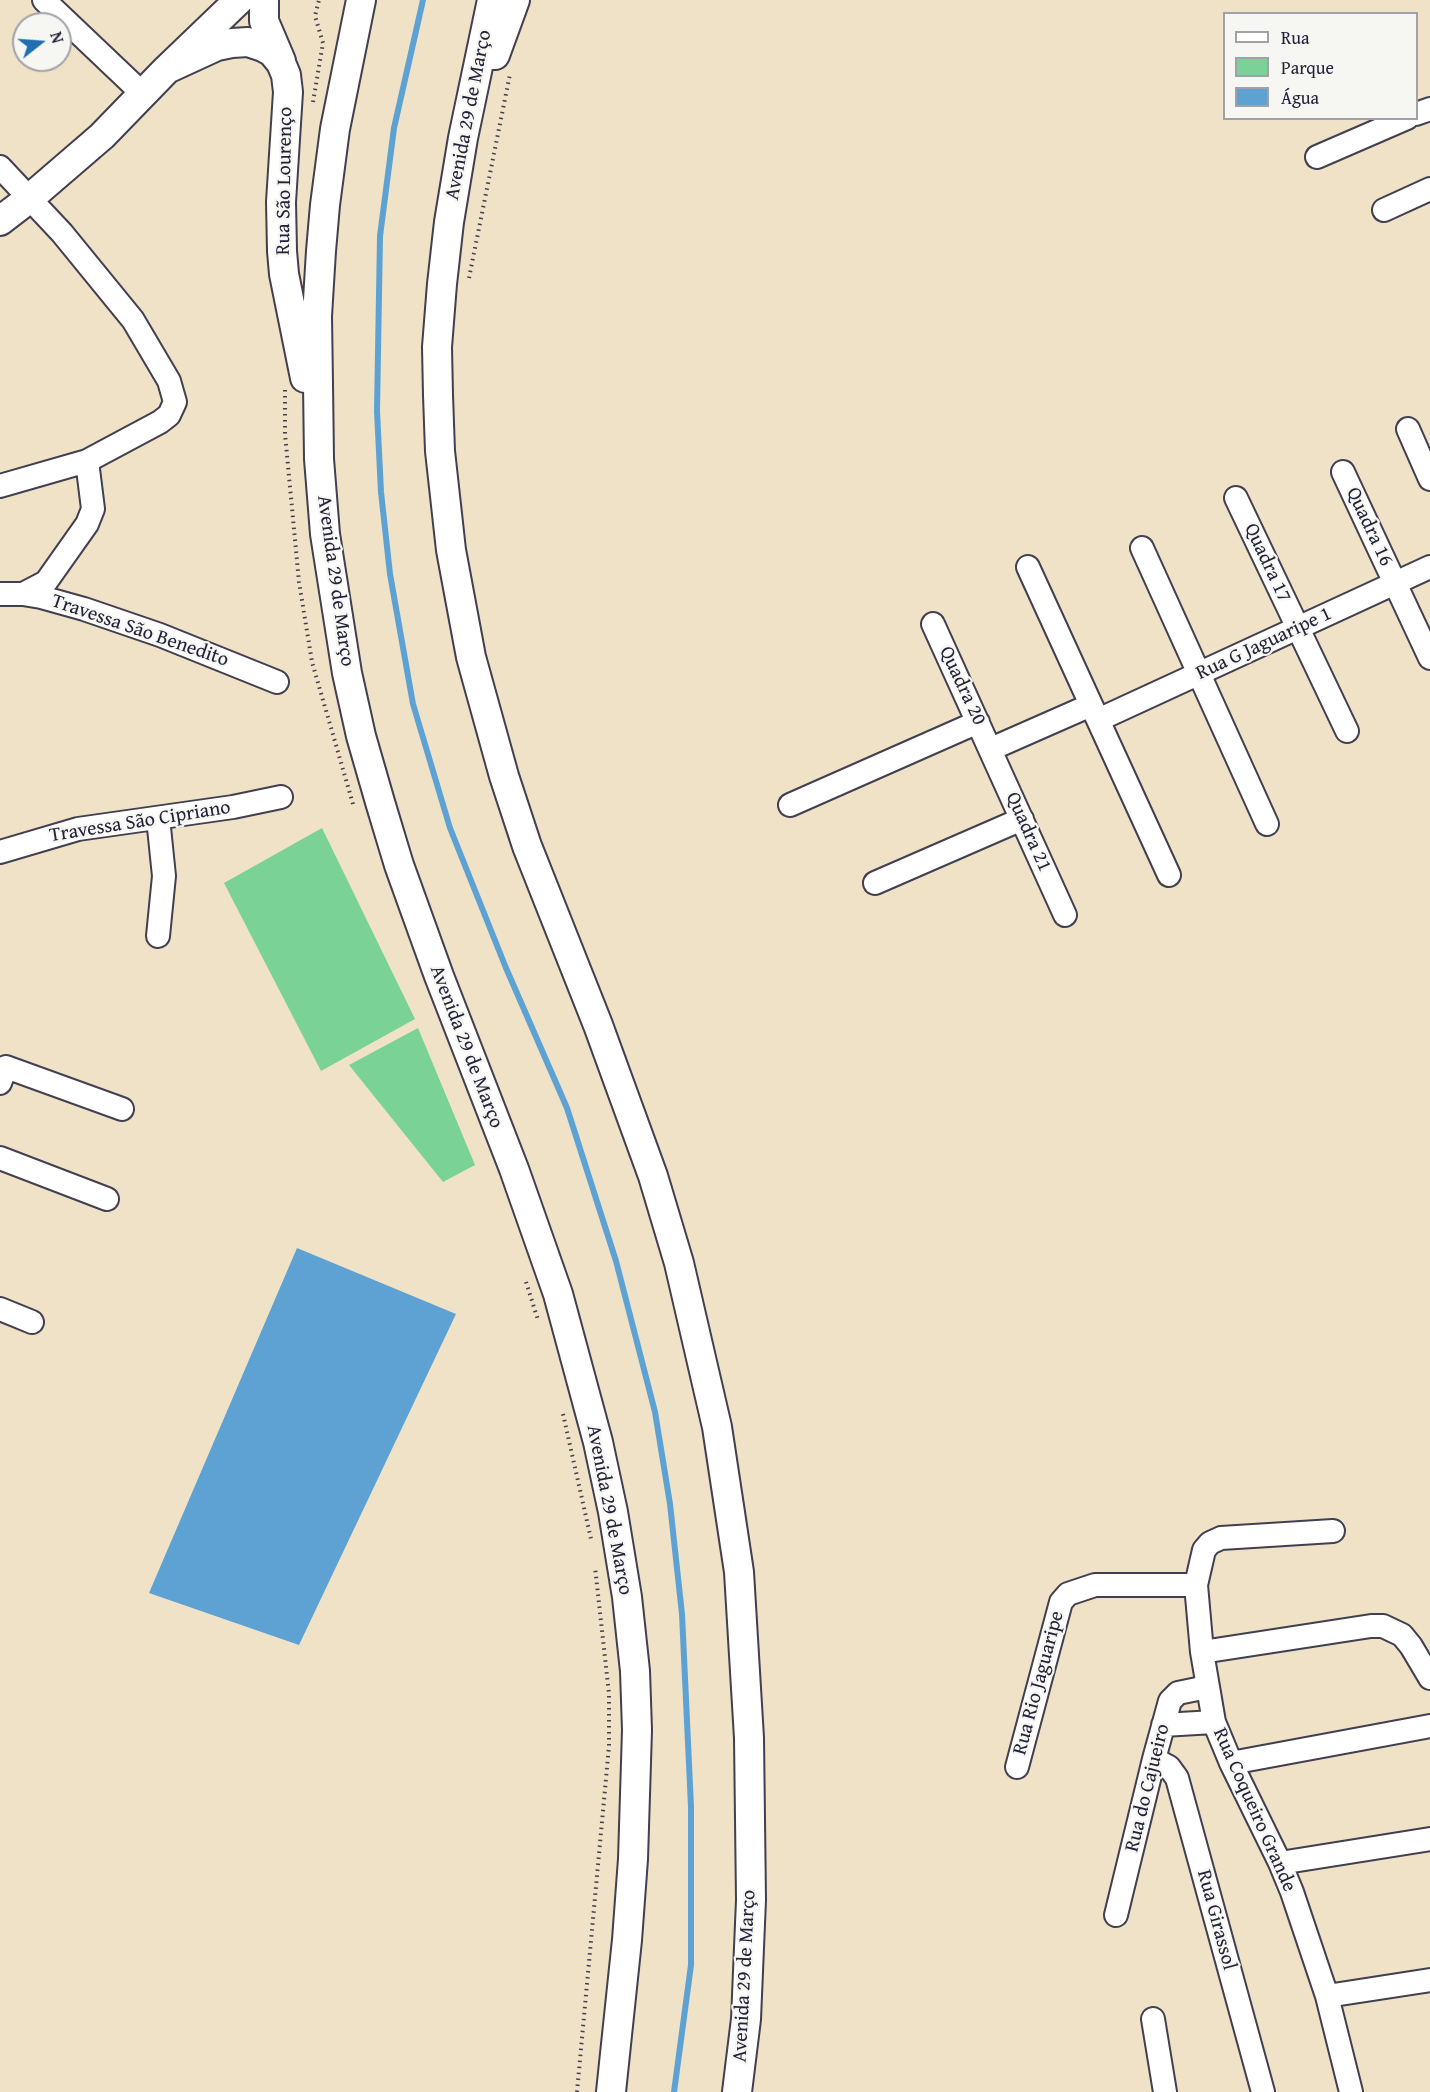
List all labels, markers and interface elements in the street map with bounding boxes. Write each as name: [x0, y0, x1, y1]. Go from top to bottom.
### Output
north arrow: [12, 12, 72, 72]
legend: [1223, 12, 1418, 120]
text: Rua: [1281, 24, 1310, 51]
street label: Avenida 29 de Março: [441, 28, 497, 202]
text: N: [44, 29, 70, 46]
text: Parque: [1281, 54, 1334, 81]
text: Água: [1281, 84, 1319, 111]
street label: Rua São Lourenço: [272, 107, 298, 255]
street label: Quadra 16: [1340, 484, 1398, 570]
street label: Avenida 29 de Março: [311, 494, 359, 668]
street label: Quadra 17: [1238, 520, 1296, 606]
street label: Travessa São Benedito: [48, 589, 232, 673]
street label: Rua G Jaguaripe 1: [1193, 602, 1335, 686]
street label: Quadra 20: [933, 643, 991, 729]
street label: Quadra 21: [1000, 789, 1056, 875]
street label: Travessa São Cipriano: [48, 796, 232, 848]
street label: Avenida 29 de Março: [424, 962, 508, 1132]
street label: Avenida 29 de Março: [581, 1423, 637, 1597]
street label: Rua Rio Jaguaripe: [1008, 1608, 1070, 1758]
street label: Rua do Cajueiro: [1120, 1721, 1176, 1855]
street label: Rua Coqueiro Grande: [1207, 1724, 1301, 1896]
street label: Rua Girassol: [1191, 1867, 1241, 1973]
street label: Avenida 29 de Março: [728, 1889, 762, 2063]

